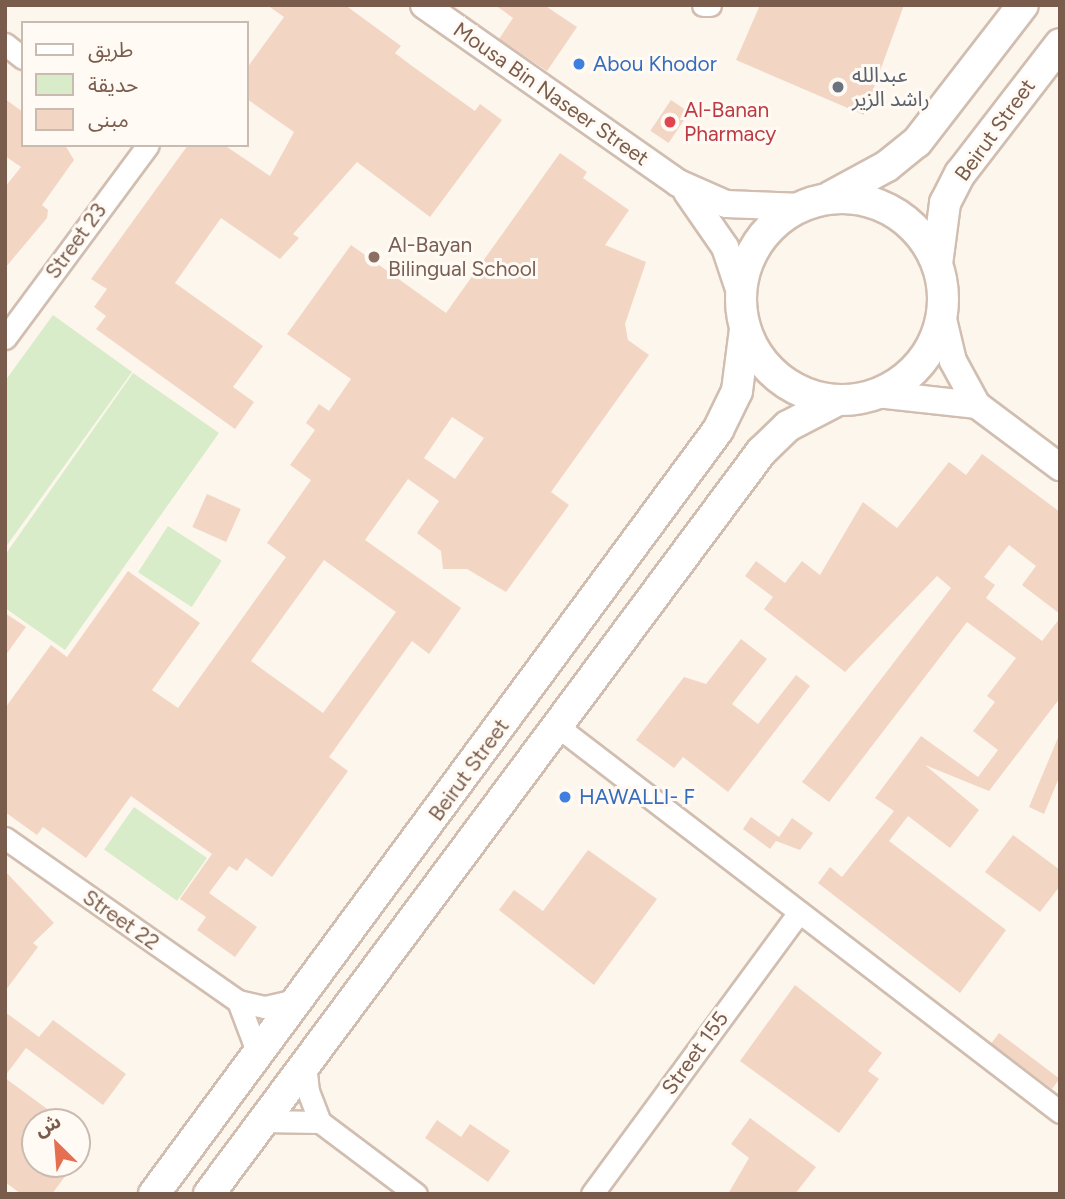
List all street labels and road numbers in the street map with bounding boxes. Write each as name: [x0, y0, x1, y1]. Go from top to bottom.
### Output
street label: Mousa Bin Naseer Street: [448, 17, 654, 171]
street label: Beirut Street: [950, 74, 1040, 186]
street label: Street 23: [40, 198, 112, 284]
street label: Beirut Street: [424, 714, 514, 826]
street label: Street 22: [78, 885, 164, 955]
street label: Street 155: [656, 1006, 734, 1100]

